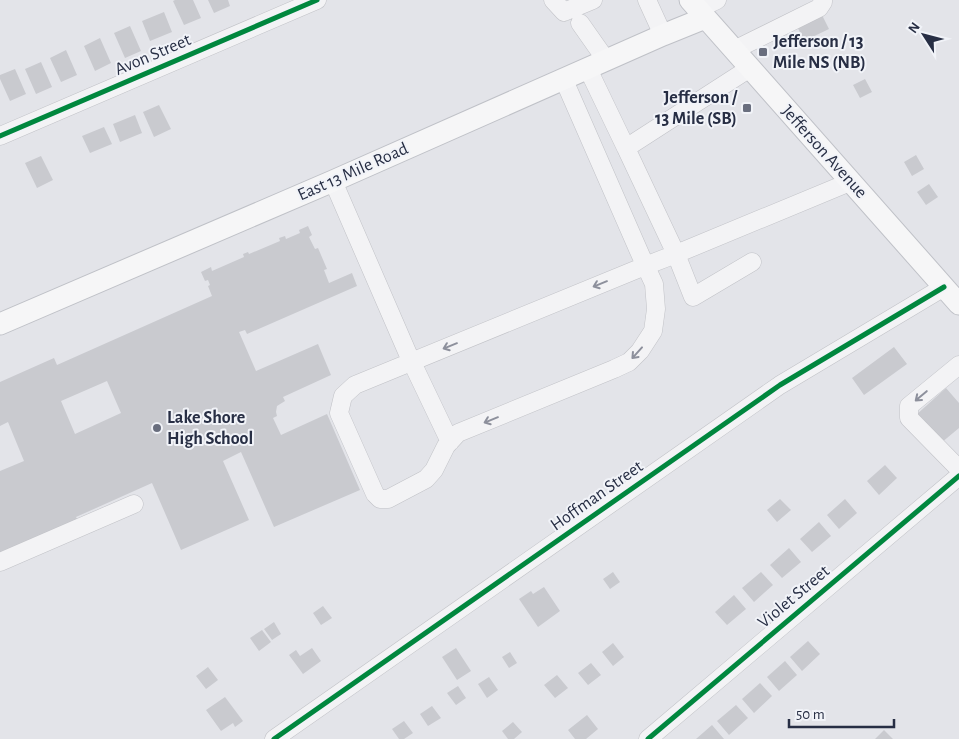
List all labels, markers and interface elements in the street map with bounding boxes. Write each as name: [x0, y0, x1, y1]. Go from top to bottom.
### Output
north arrow: [899, 10, 949, 60]
text: N: [906, 20, 923, 36]
street label: Avon Street: [112, 31, 194, 79]
place label: Jefferson / 13 Mile NS (NB): [773, 33, 866, 72]
marker: Jefferson / 13 Mile NS (NB): [757, 46, 769, 58]
place label: Jefferson / 13 Mile (SB): [655, 89, 738, 128]
marker: Jefferson / 13 Mile (SB): [741, 102, 753, 114]
street label: Jefferson Avenue: [778, 102, 870, 202]
street label: East 13 Mile Road: [295, 140, 411, 204]
one-way arrow: [593, 280, 608, 290]
one-way arrow: [442, 342, 458, 351]
one-way arrow: [632, 346, 643, 359]
one-way arrow: [915, 390, 928, 402]
place label: Lake Shore High School: [167, 409, 253, 448]
one-way arrow: [483, 416, 498, 425]
marker: Lake Shore High School: [151, 422, 163, 434]
street label: Hoffman Street: [547, 457, 647, 534]
street label: Violet Street: [755, 562, 833, 632]
scale bar: [789, 696, 894, 728]
text: 50 m: [796, 707, 825, 722]

